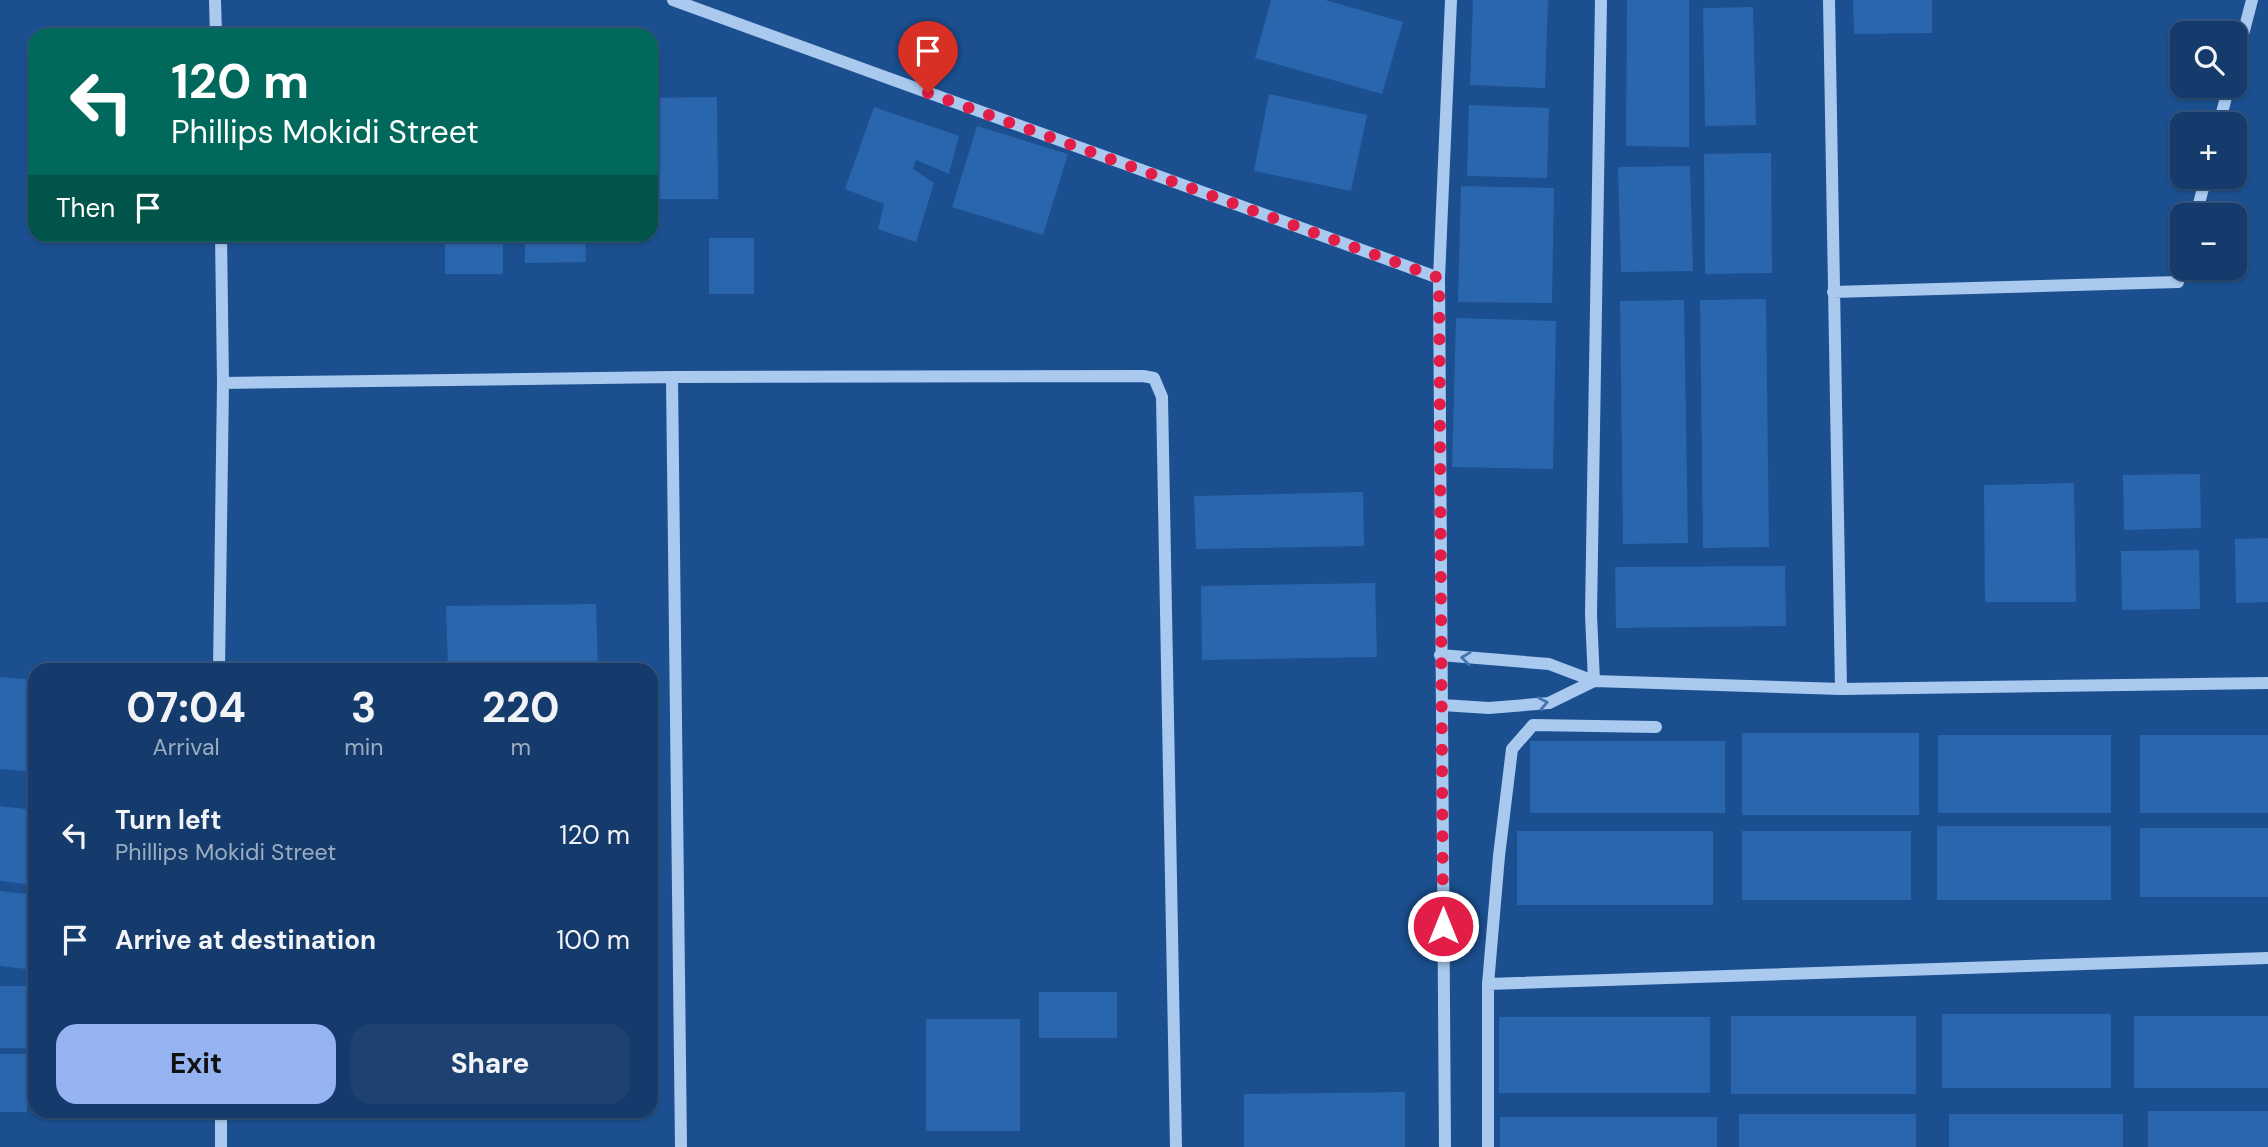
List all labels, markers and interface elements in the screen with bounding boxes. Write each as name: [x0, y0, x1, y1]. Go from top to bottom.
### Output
pin: [898, 21, 958, 93]
map controls: [2170, 21, 2247, 280]
button: search: [2170, 21, 2247, 98]
icon: arrive: [909, 32, 947, 70]
text: 120 m: [171, 49, 309, 113]
icon: left: [56, 56, 147, 147]
text: Phillips Mokidi Street: [171, 111, 479, 153]
button: +: [2170, 112, 2247, 189]
icon: arrive: [129, 189, 167, 227]
text: Then: [56, 191, 115, 225]
button: −: [2170, 203, 2247, 280]
one-way arrow: [1460, 650, 1471, 665]
text: 07:04: [126, 680, 246, 735]
text: 3: [351, 680, 376, 735]
text: 220: [482, 680, 560, 735]
one-way arrow: [1537, 696, 1549, 711]
text: Arrival: [153, 732, 220, 762]
text: min: [344, 732, 383, 762]
text: m: [510, 732, 531, 762]
text: Turn left: [115, 803, 222, 837]
icon: left: [56, 816, 94, 854]
text: 120 m: [559, 818, 630, 852]
text: Phillips Mokidi Street: [115, 837, 336, 867]
position arrow: [1406, 889, 1480, 963]
icon: arrive: [56, 921, 94, 959]
text: Arrive at destination: [115, 923, 376, 957]
text: 100 m: [556, 923, 630, 957]
button: Exit: [56, 1024, 336, 1104]
button: Share: [350, 1024, 630, 1104]

